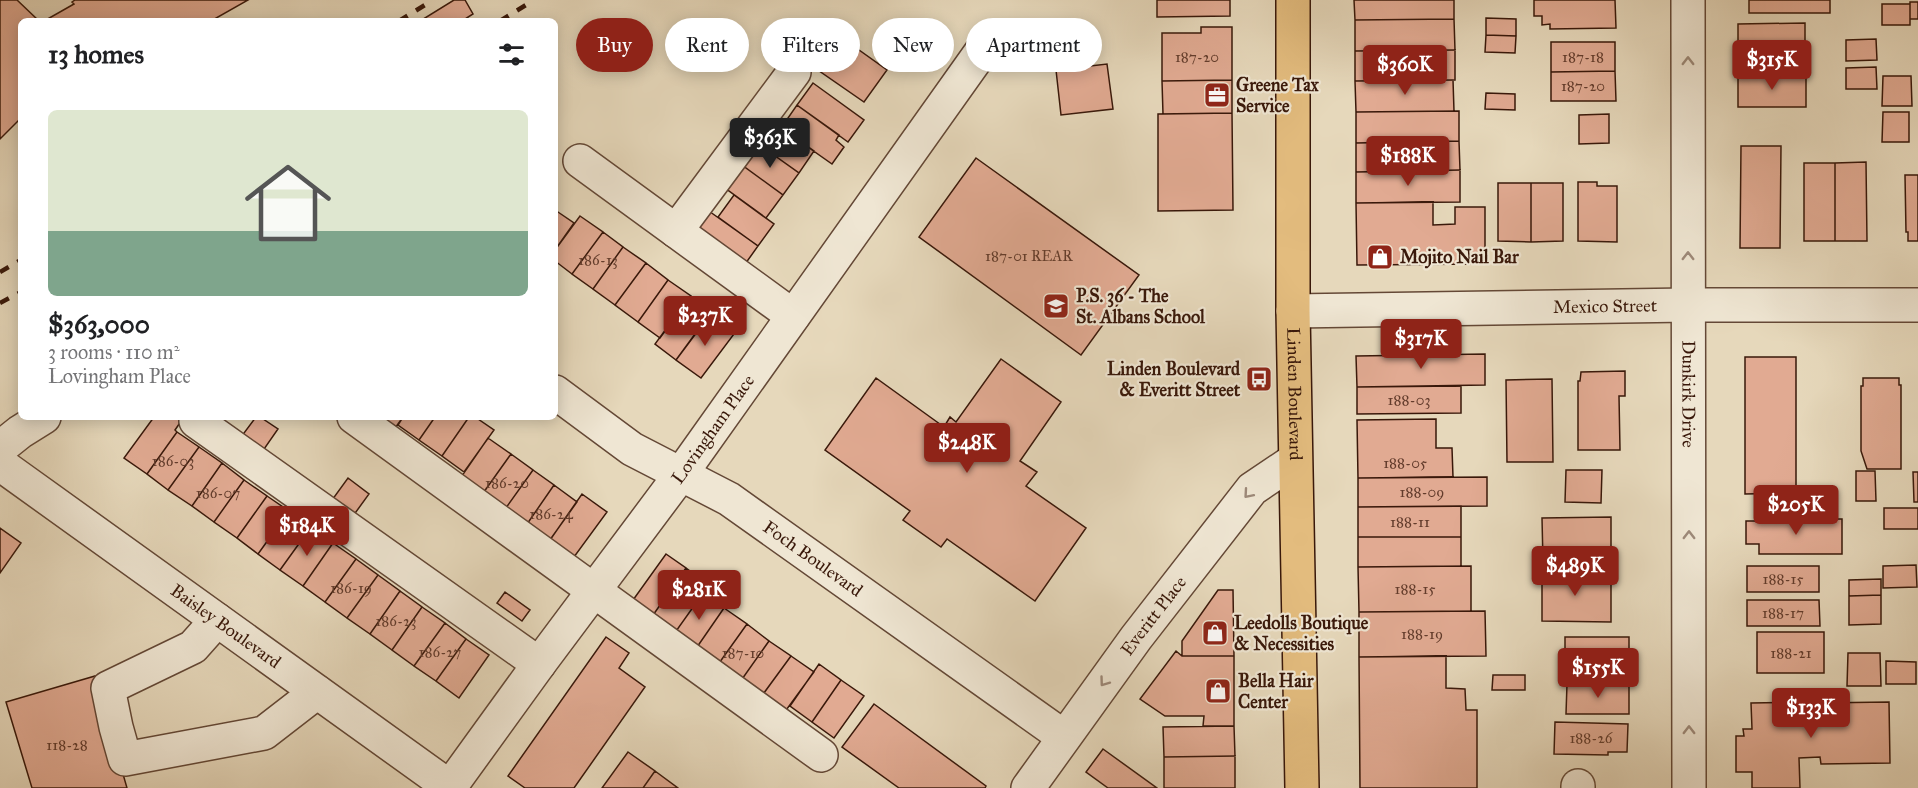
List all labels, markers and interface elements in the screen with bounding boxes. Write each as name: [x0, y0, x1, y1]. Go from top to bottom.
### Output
chip: Buy: [576, 18, 653, 72]
chip: Rent: [665, 18, 749, 72]
chip: Filters: [761, 18, 860, 72]
chip: New: [872, 18, 954, 72]
chip: Apartment: [966, 18, 1102, 72]
text: 13 homes: [48, 38, 144, 70]
icon: filters: [495, 38, 528, 71]
pin: $315K: [1730, 40, 1814, 91]
pin: $360K: [1363, 45, 1447, 96]
text: $315K: [1746, 47, 1798, 71]
house number: 187-20: [1175, 48, 1219, 66]
house number: 187-18: [1562, 48, 1604, 66]
text: $360K: [1377, 52, 1433, 76]
one-way arrow: [1682, 56, 1694, 65]
place label: Greene Tax Service: [1236, 74, 1320, 117]
house number: 187-20: [1561, 77, 1605, 95]
office icon: Greene Tax Service: [1202, 80, 1232, 110]
pin: $363K: [728, 118, 812, 169]
text: $363K: [744, 125, 796, 149]
pin: $188K: [1366, 136, 1450, 187]
text: $188K: [1380, 143, 1436, 167]
icon: home: [234, 149, 342, 257]
shop icon: Mojito Nail Bar: [1365, 242, 1395, 272]
place label: Mojito Nail Bar: [1400, 246, 1520, 269]
house number: 187-01 REAR: [985, 247, 1073, 265]
house number: 186-13: [578, 251, 618, 269]
one-way arrow: [1682, 251, 1694, 260]
place label: P.S. 36 - The St. Albans School: [1076, 285, 1206, 328]
school or university icon: P.S. 36 - The St. Albans School: [1041, 291, 1071, 321]
street label: Mexico Street: [1553, 294, 1658, 318]
pin: $237K: [663, 296, 747, 347]
text: $237K: [678, 303, 732, 327]
text: $363,000: [48, 308, 150, 340]
pin: $317K: [1379, 319, 1463, 370]
text: $317K: [1395, 326, 1447, 350]
street label: Linden Boulevard: [1282, 327, 1307, 461]
text: 3 rooms · 110 m²: [48, 340, 179, 364]
street label: Dunkirk Drive: [1677, 340, 1700, 448]
place label: Linden Boulevard & Everitt Street: [1107, 358, 1241, 401]
text: Lovingham Place: [48, 364, 191, 388]
bus stop icon: Linden Boulevard & Everitt Street: [1244, 364, 1274, 394]
street label: Lovingham Place: [667, 370, 759, 488]
house number: 188-03: [1388, 391, 1430, 409]
pin: $248K: [925, 423, 1009, 474]
text: $248K: [938, 430, 996, 454]
house number: 186-03: [152, 452, 194, 470]
house number: 188-05: [1383, 454, 1427, 472]
house number: 186-20: [485, 474, 529, 492]
house number: 188-09: [1400, 483, 1444, 501]
house number: 186-07: [196, 484, 240, 502]
pin: $205K: [1754, 485, 1838, 536]
one-way arrow: [1244, 487, 1255, 498]
text: $205K: [1768, 492, 1825, 516]
house number: 186-24: [529, 505, 573, 523]
pin: $184K: [265, 506, 349, 557]
text: $184K: [279, 513, 335, 537]
house number: 188-11: [1390, 513, 1430, 531]
street label: Foch Boulevard: [759, 516, 867, 602]
one-way arrow: [1683, 530, 1695, 539]
pin: $489K: [1533, 546, 1617, 597]
text: $489K: [1546, 553, 1604, 577]
pin: $281K: [657, 570, 741, 621]
house number: 188-15: [1763, 570, 1803, 588]
street label: Everitt Place: [1116, 572, 1191, 660]
text: $281K: [672, 577, 726, 601]
street label: Baisley Boulevard: [166, 579, 285, 673]
house number: 186-19: [330, 579, 372, 597]
house number: 188-15: [1395, 580, 1435, 598]
house number: 188-17: [1762, 604, 1804, 622]
house number: 186-23: [375, 612, 417, 630]
place label: Leedolls Boutique & Necessities: [1234, 612, 1369, 655]
shop icon: Leedolls Boutique & Necessities: [1200, 618, 1230, 648]
house number: 188-19: [1401, 625, 1443, 643]
house number: 186-27: [419, 643, 461, 661]
house number: 187-10: [722, 644, 764, 662]
house number: 188-21: [1770, 644, 1812, 662]
pin: $155K: [1556, 648, 1640, 699]
text: $155K: [1572, 655, 1624, 679]
place label: Bella Hair Center: [1238, 670, 1315, 713]
one-way arrow: [1100, 676, 1111, 687]
shop icon: Bella Hair Center: [1203, 676, 1233, 706]
pin: $133K: [1769, 688, 1853, 739]
text: $133K: [1786, 695, 1836, 719]
one-way arrow: [1683, 725, 1695, 734]
house number: 188-26: [1569, 729, 1614, 747]
house number: 118-28: [46, 736, 88, 754]

